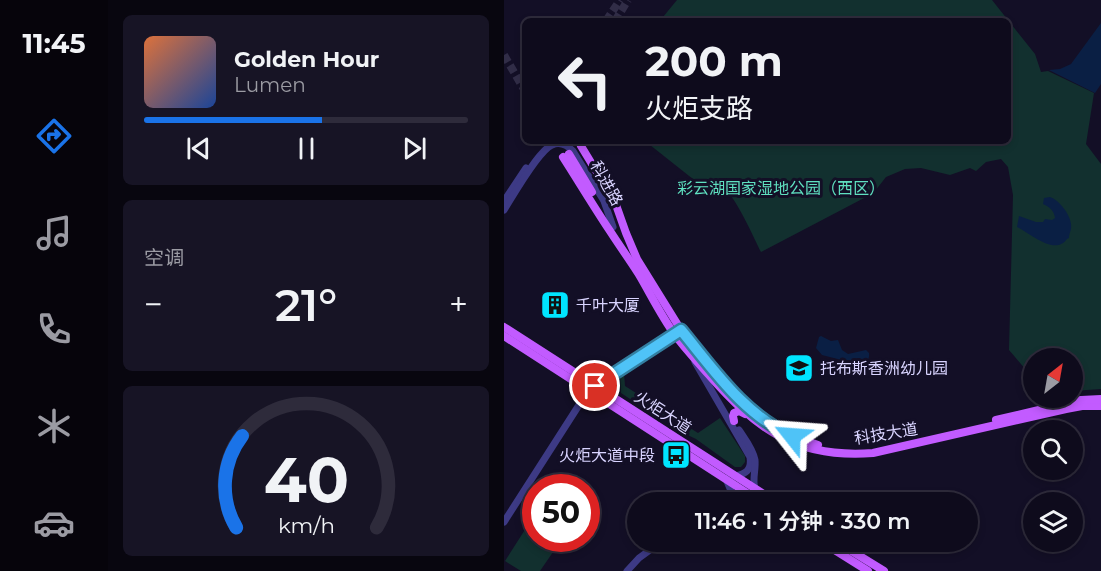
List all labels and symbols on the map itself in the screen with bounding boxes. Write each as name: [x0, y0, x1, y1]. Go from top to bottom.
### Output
street label: 科进路: [587, 158, 627, 209]
park label: 彩云湖国家湿地公园（西区）: [677, 179, 885, 198]
building icon: 千叶大厦: [539, 289, 571, 321]
place label: 千叶大厦: [576, 296, 640, 315]
north arrow: [1023, 348, 1083, 408]
school or university icon: 托布斯香洲幼儿园: [783, 352, 815, 384]
place label: 托布斯香洲幼儿园: [820, 359, 948, 378]
pin: [569, 360, 620, 411]
street label: 火炬大道: [631, 387, 695, 438]
position arrow: [760, 404, 824, 468]
street label: 科技大道: [853, 419, 919, 448]
bus stop icon: 火炬大道中段: [660, 439, 692, 471]
place label: 火炬大道中段: [559, 446, 655, 465]
speed limit sign: 50: [522, 474, 600, 552]

